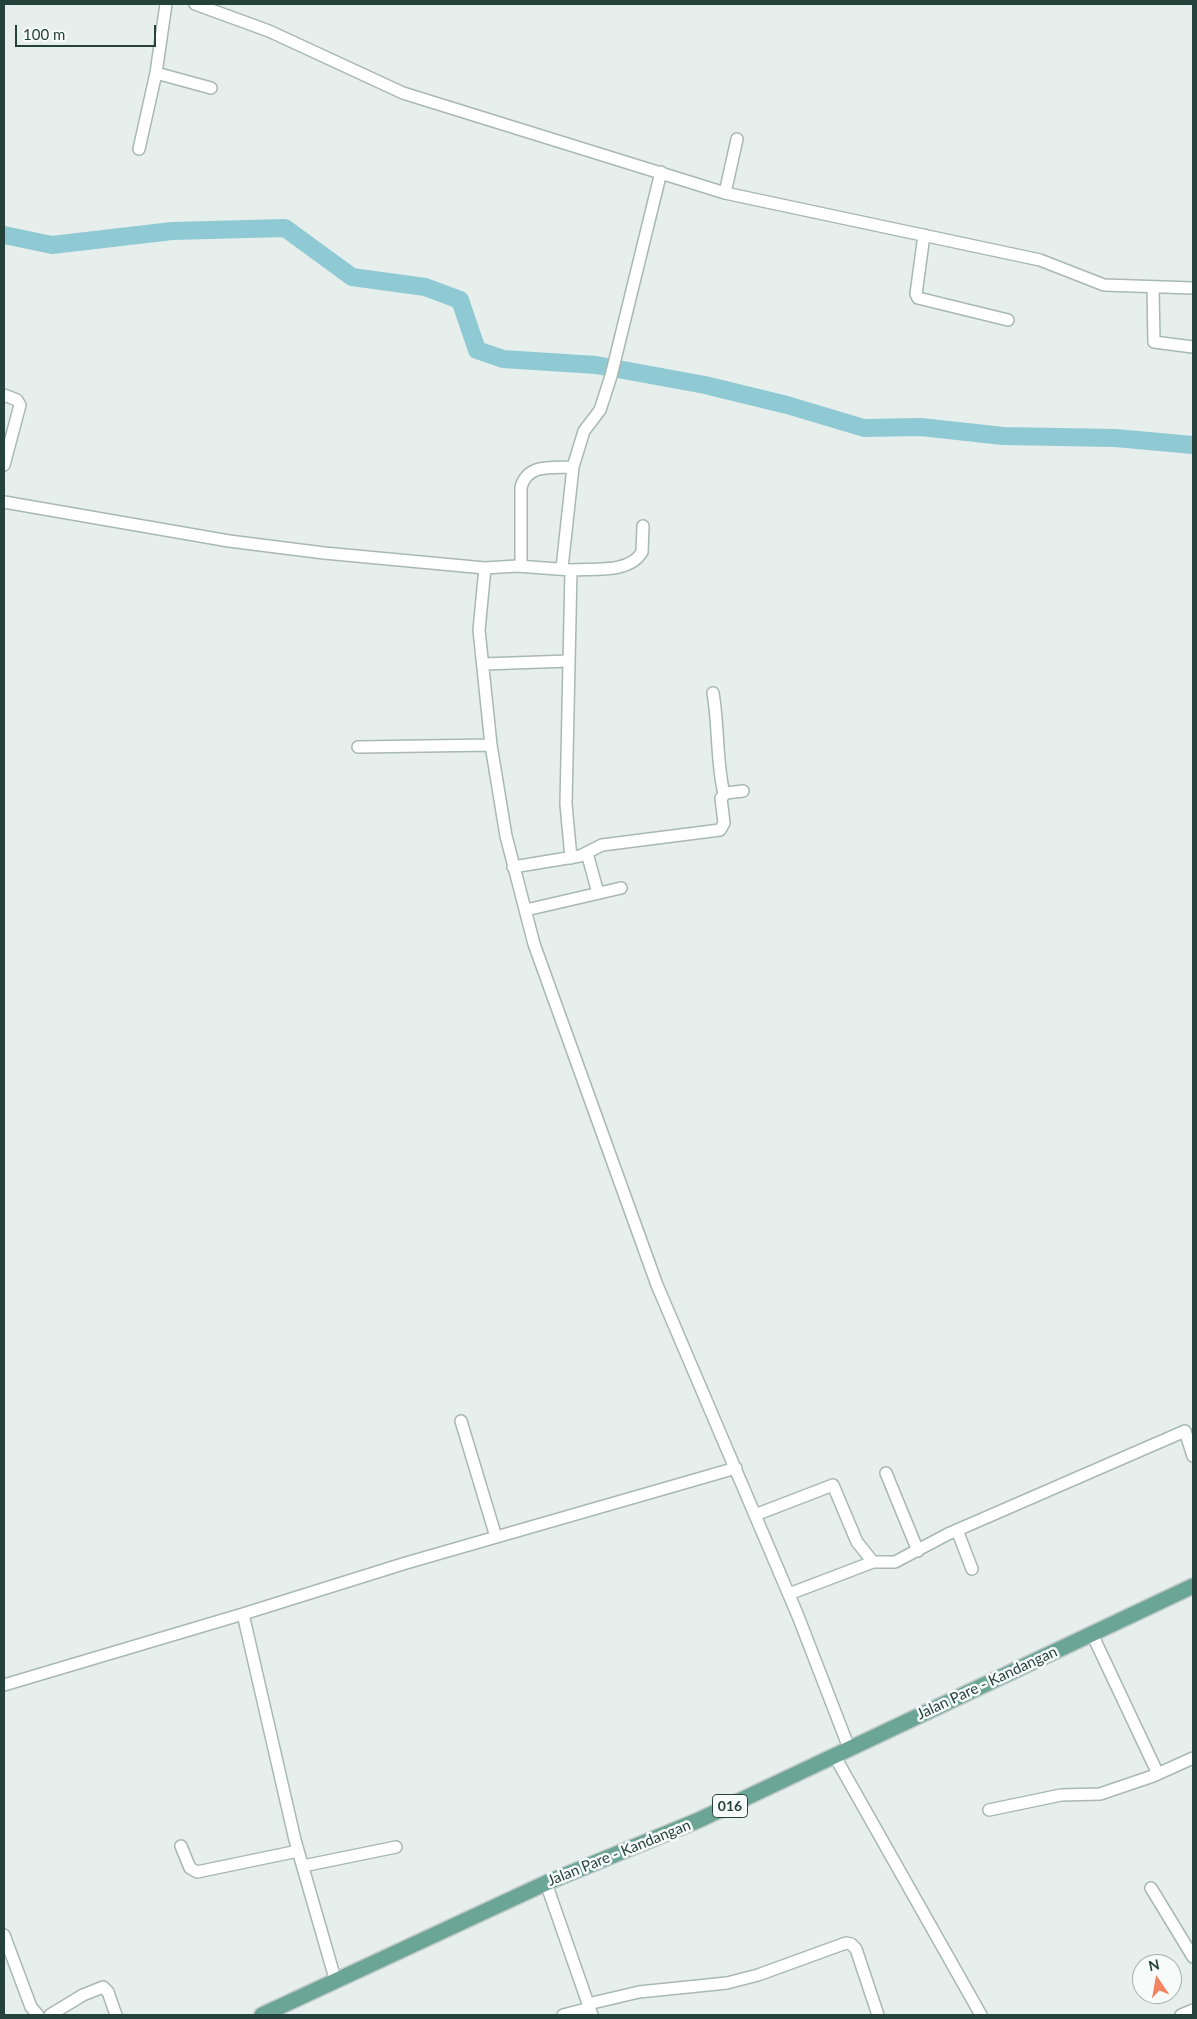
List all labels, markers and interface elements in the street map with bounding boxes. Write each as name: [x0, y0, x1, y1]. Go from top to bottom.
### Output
scale bar: [18, 15, 159, 47]
text: 100 m: [23, 25, 65, 43]
street label: Jalan Pare - Kandangan: [914, 1643, 1060, 1723]
road number: 016: [712, 1794, 748, 1818]
street label: Jalan Pare - Kandangan: [545, 1816, 693, 1890]
north arrow: [1132, 1954, 1182, 2004]
text: N: [1147, 1955, 1161, 1974]

